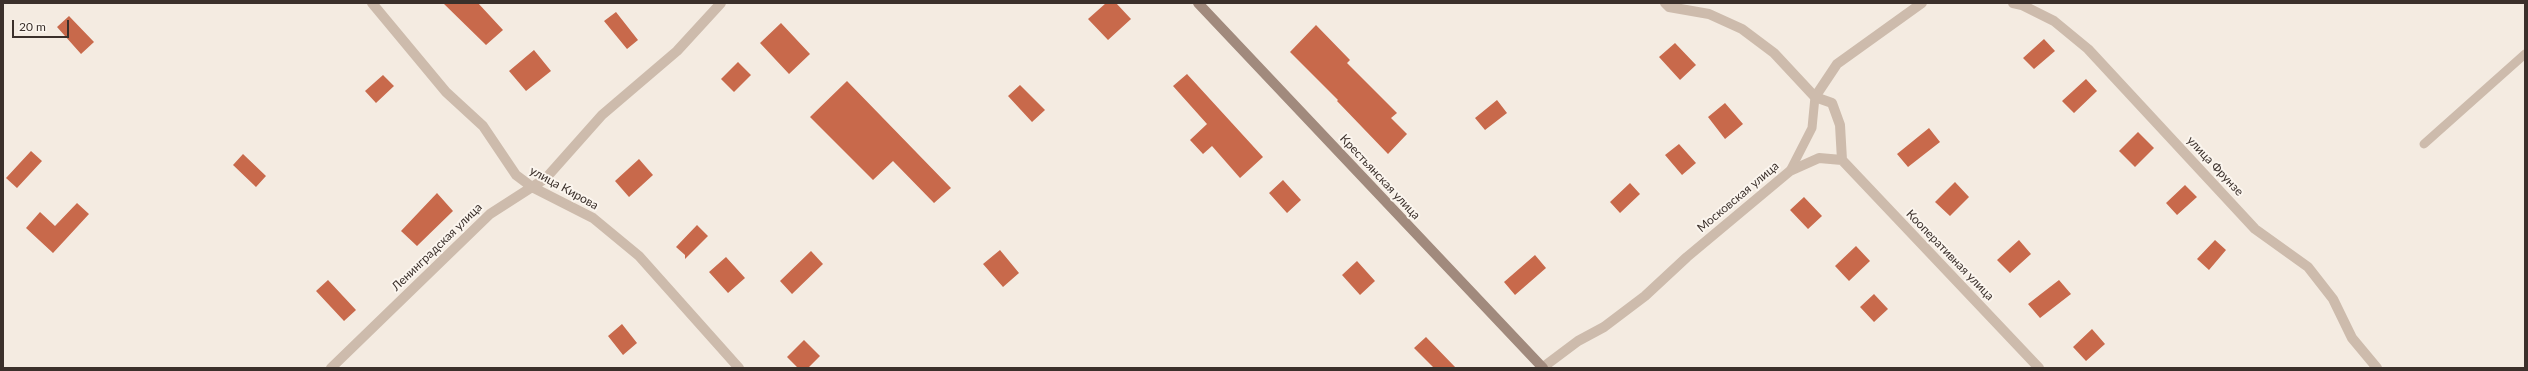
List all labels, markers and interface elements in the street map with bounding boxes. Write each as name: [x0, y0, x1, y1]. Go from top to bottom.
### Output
scale bar: [14, 12, 71, 38]
text: 20 m: [19, 19, 46, 34]
street label: Крестьянская улица: [1337, 132, 1423, 222]
street label: улица Фрунзе: [2184, 133, 2246, 199]
street label: Московская улица: [1694, 159, 1782, 235]
street label: улица Кирова: [527, 163, 601, 213]
street label: Ленинградская улица: [389, 200, 485, 294]
street label: Кооперативная улица: [1903, 207, 1997, 303]

